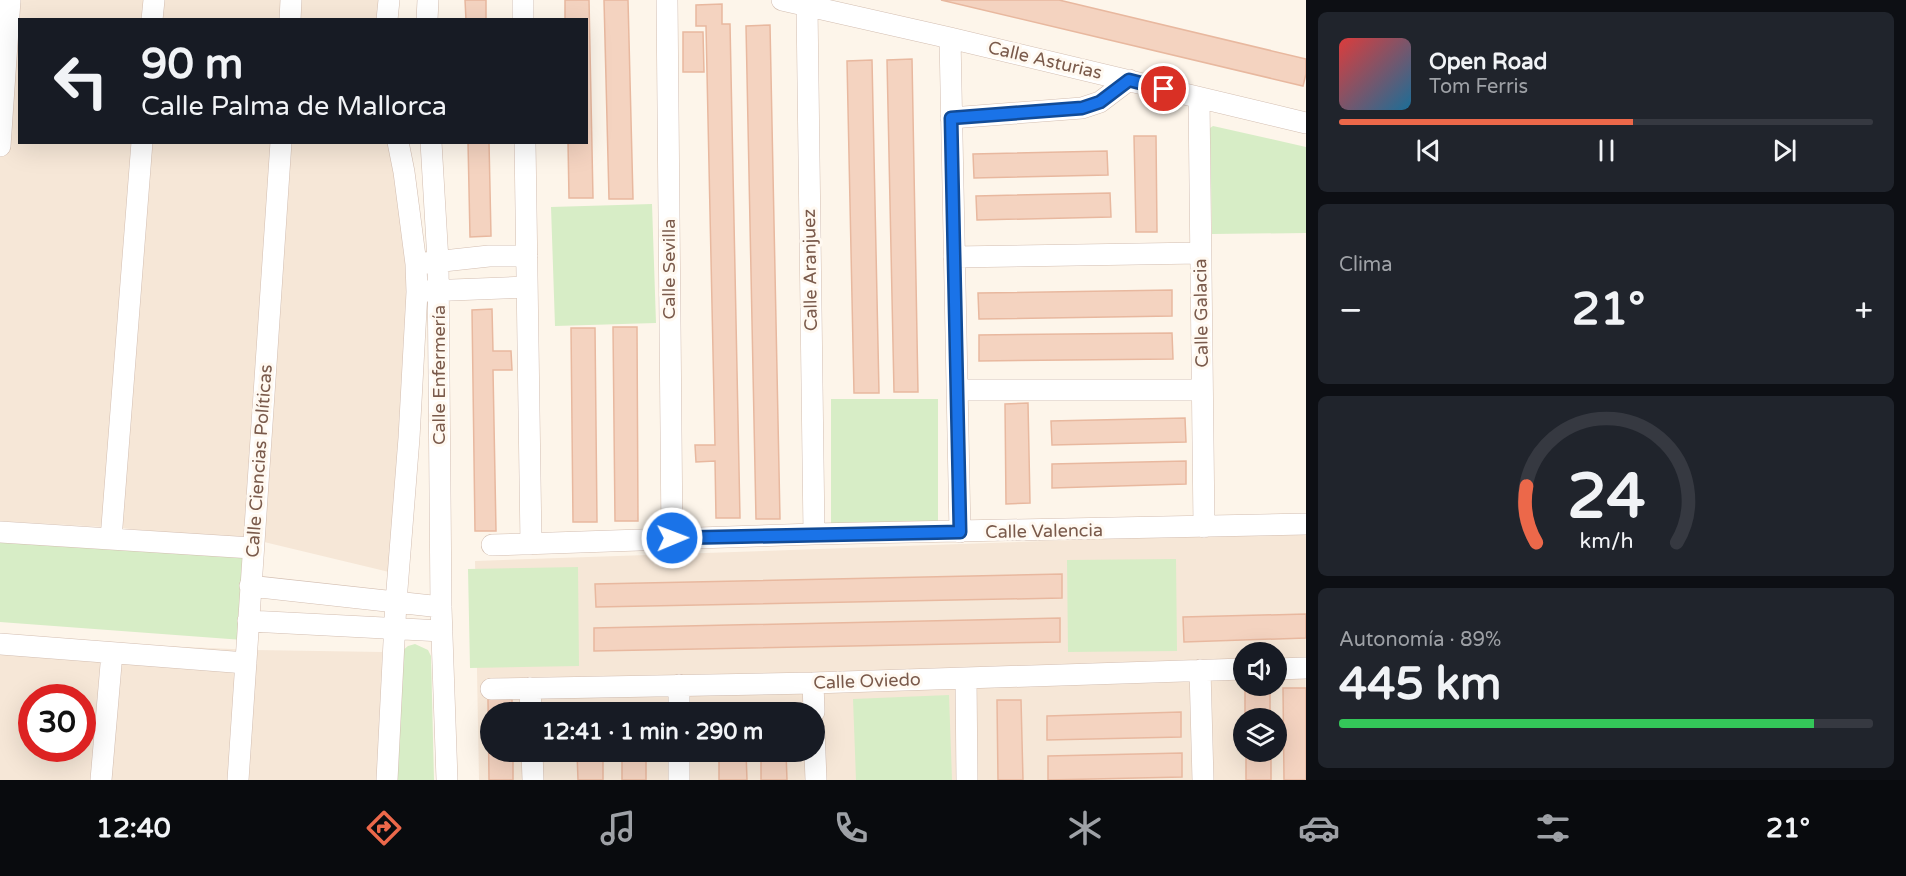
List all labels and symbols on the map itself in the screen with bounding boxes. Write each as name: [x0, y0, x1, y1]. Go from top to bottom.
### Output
street label: Calle Asturias: [986, 36, 1104, 84]
pin: [1138, 63, 1189, 114]
street label: Calle Aranjuez: [798, 209, 822, 331]
street label: Calle Sevilla: [658, 219, 680, 319]
street label: Calle Galacia: [1189, 258, 1213, 368]
street label: Calle Enfermería: [428, 305, 450, 445]
street label: Calle Ciencias Políticas: [241, 364, 277, 558]
position arrow: [640, 506, 704, 570]
street label: Calle Valencia: [985, 519, 1103, 543]
street label: Calle Oviedo: [813, 668, 921, 694]
speed limit sign: 30: [18, 684, 96, 762]

